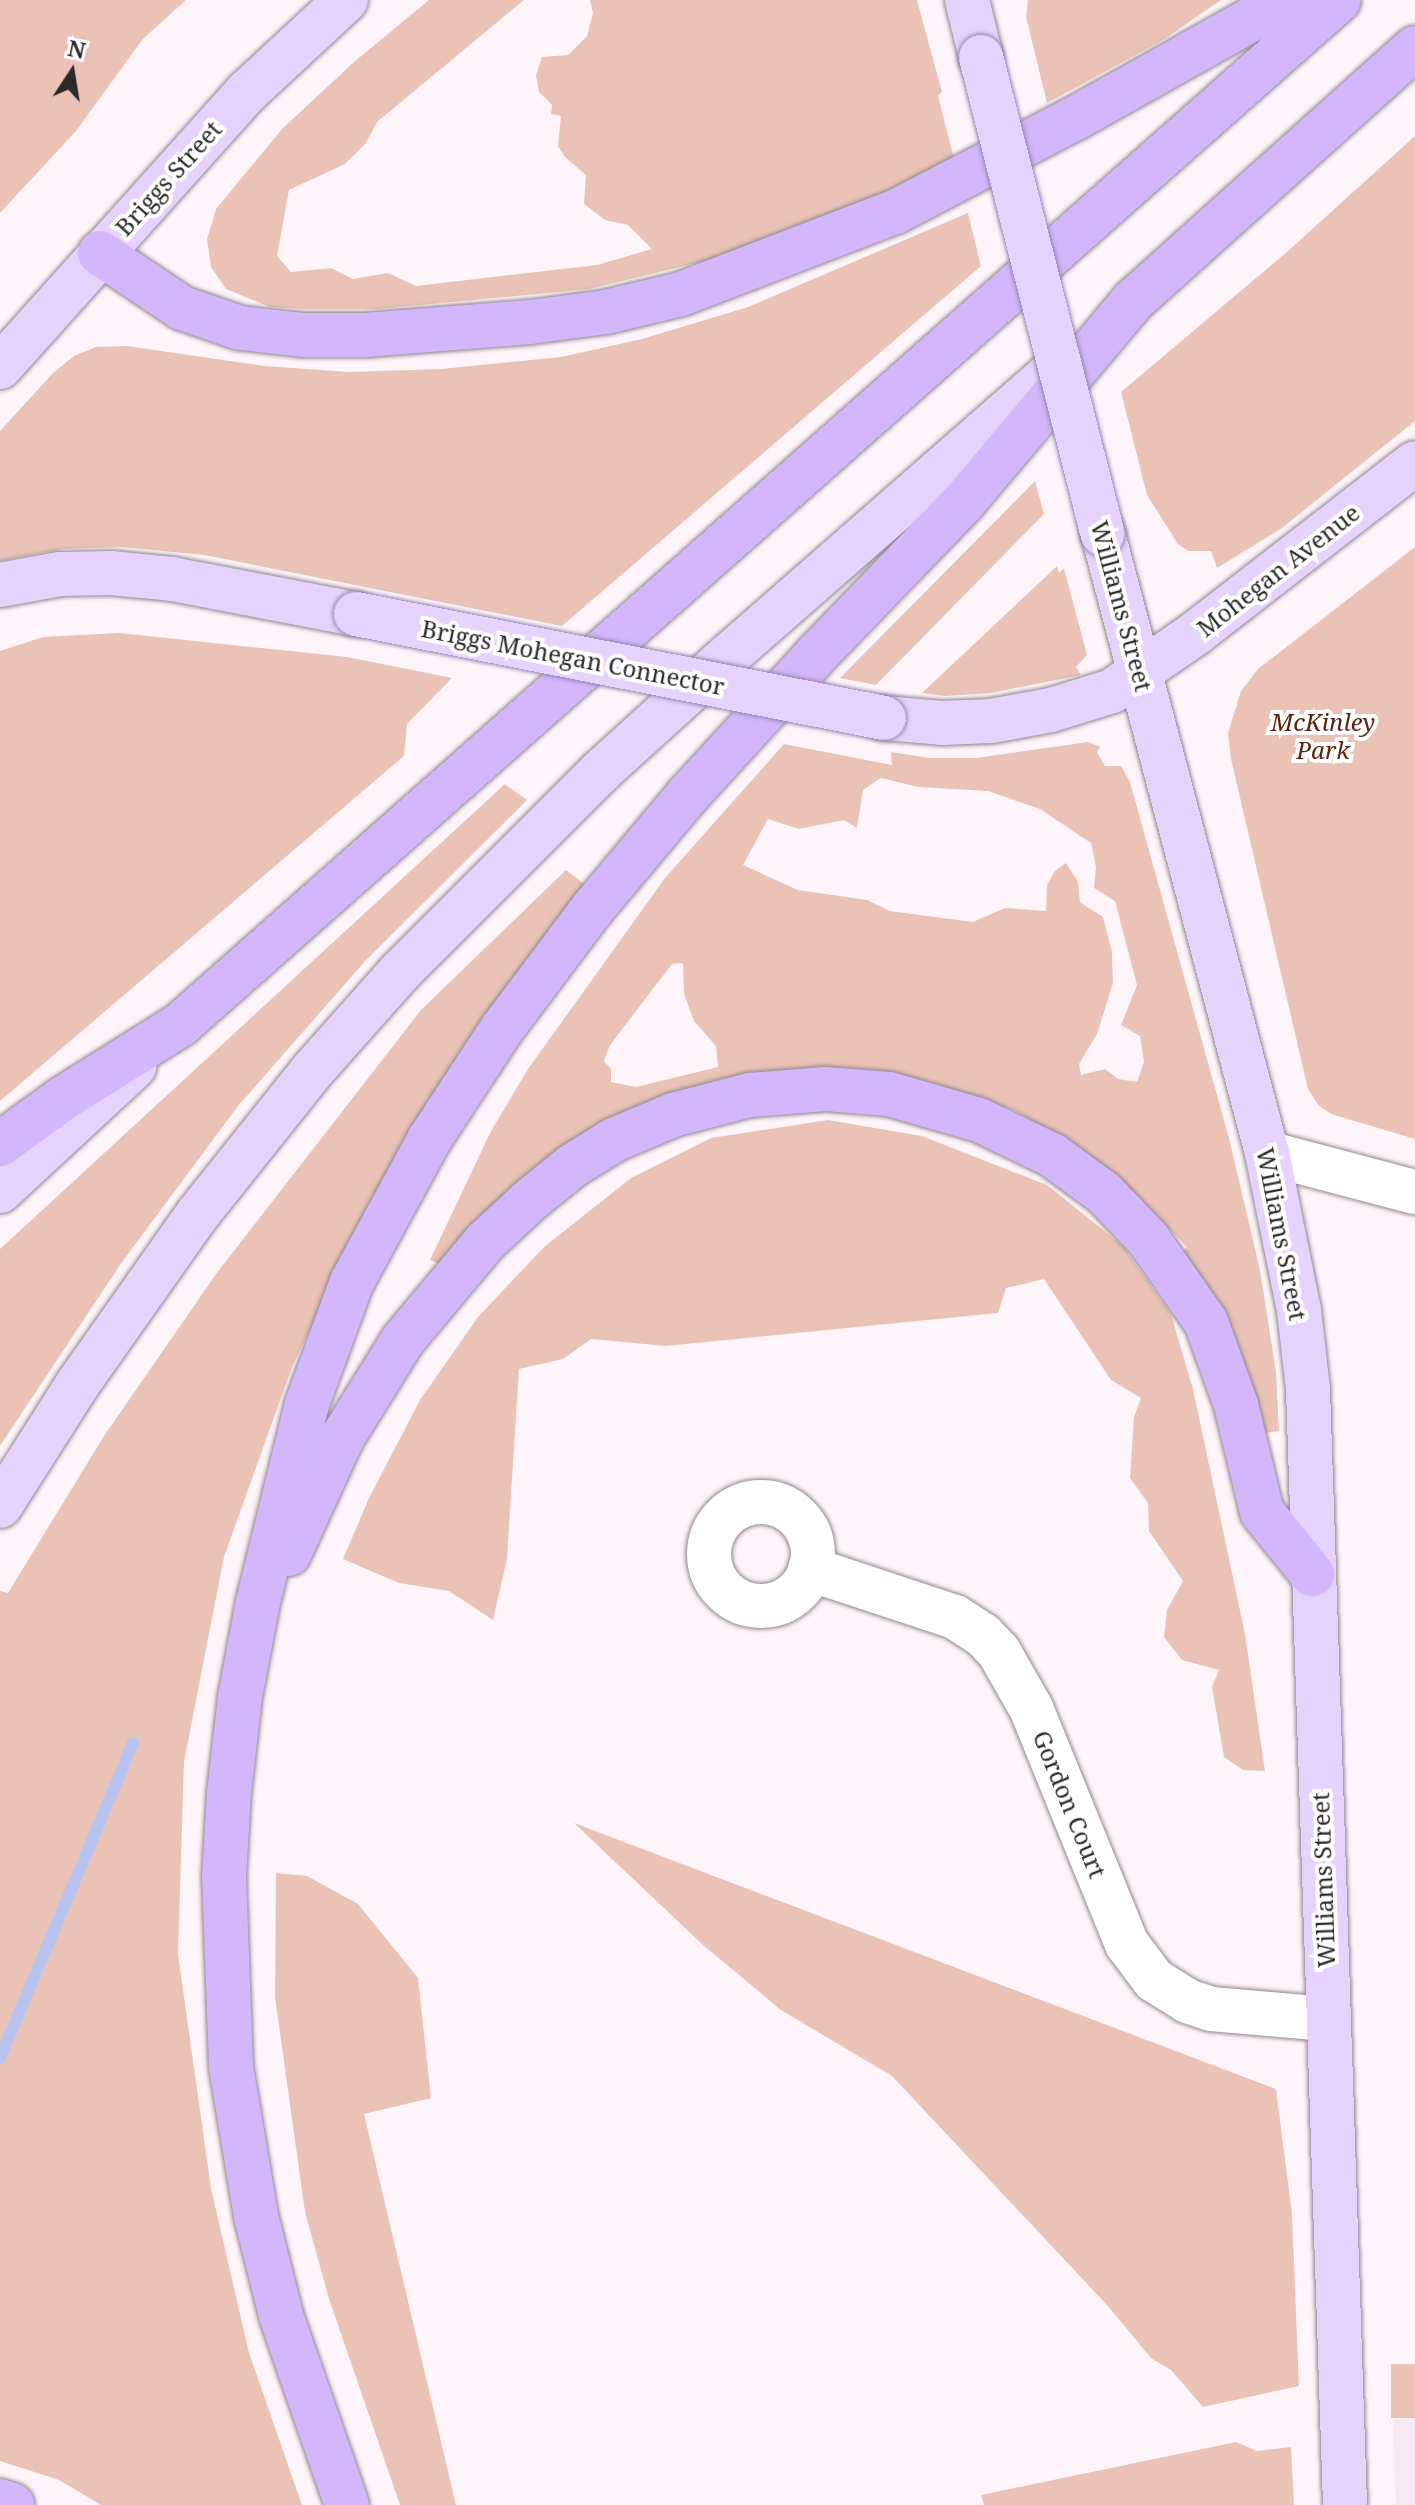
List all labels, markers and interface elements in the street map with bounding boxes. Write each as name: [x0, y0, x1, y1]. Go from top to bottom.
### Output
north arrow: [32, 32, 112, 112]
text: N: [65, 32, 89, 65]
street label: Briggs Street: [109, 115, 227, 241]
street label: Mohegan Avenue: [1191, 498, 1365, 642]
street label: Williams Street: [1085, 517, 1159, 695]
street label: Briggs Mohegan Connector: [419, 613, 727, 701]
park label: McKinley Park: [1271, 708, 1375, 764]
street label: Williams Street: [1251, 1145, 1313, 1323]
street label: Gordon Court: [1027, 1726, 1113, 1882]
street label: Williams Street: [1306, 1792, 1340, 1968]

